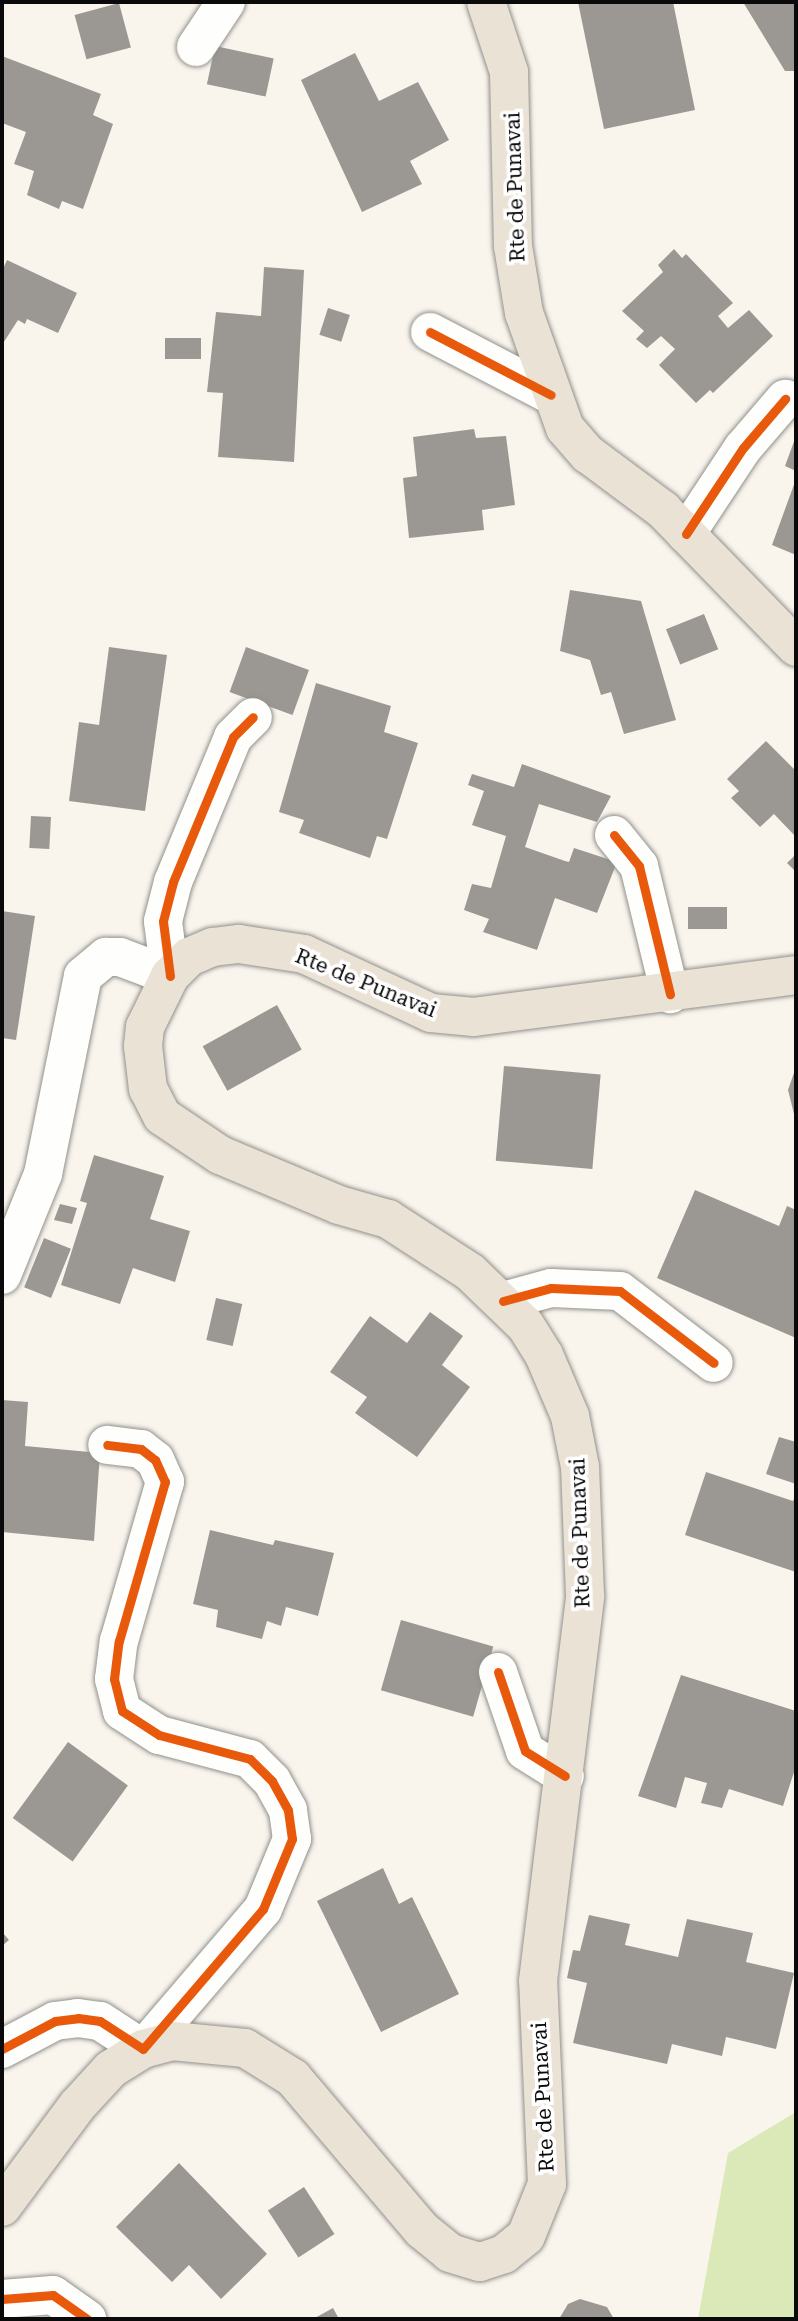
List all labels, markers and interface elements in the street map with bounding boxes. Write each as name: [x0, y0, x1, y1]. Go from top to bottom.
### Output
street label: Rte de Punavai: [500, 111, 530, 263]
street label: Rte de Punavai: [292, 943, 440, 1023]
street label: Rte de Punavai: [565, 1457, 595, 1609]
street label: Rte de Punavai: [526, 2021, 560, 2173]

